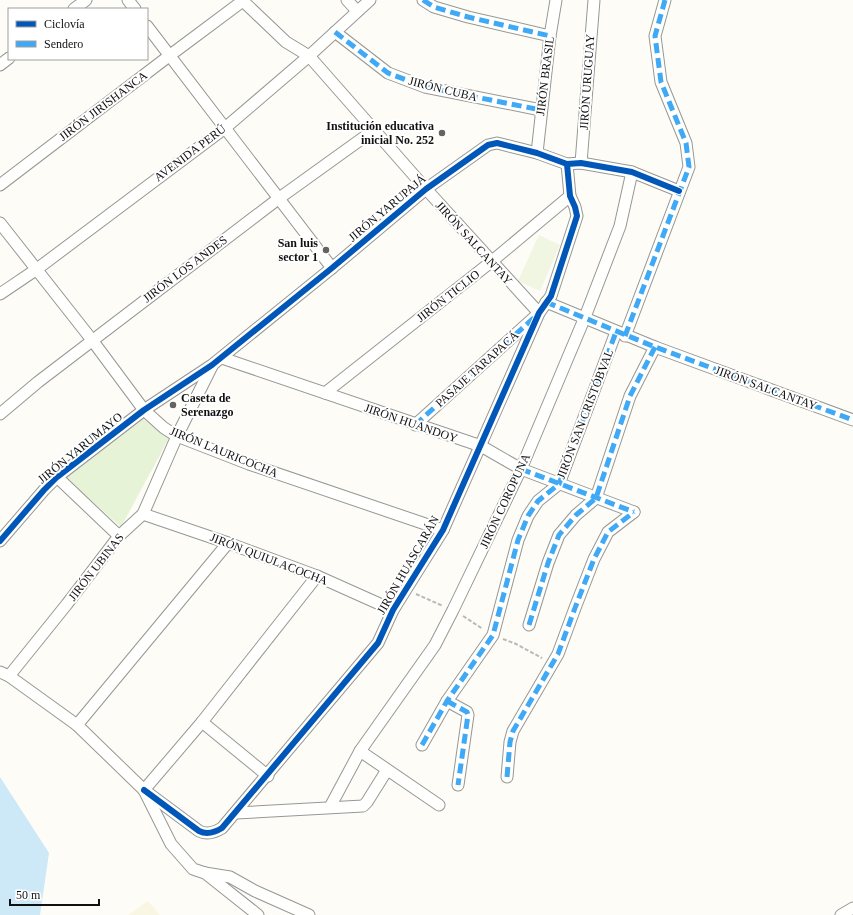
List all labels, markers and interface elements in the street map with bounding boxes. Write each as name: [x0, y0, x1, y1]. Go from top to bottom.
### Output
legend: [8, 8, 148, 60]
text: Ciclovía: [44, 17, 85, 31]
street label: JIRÓN URUGUAY: [577, 33, 597, 130]
street label: JIRÓN BRASIL: [533, 36, 557, 116]
text: Sendero: [44, 37, 83, 51]
street label: JIRÓN JIRISHANCA: [56, 68, 150, 144]
street label: JIRÓN CUBA: [407, 74, 479, 104]
place label: Institución educativa inicial No. 252: [326, 119, 434, 147]
street label: AVENIDA PERÚ: [151, 121, 229, 185]
marker: Institución educativa inicial No. 252: [437, 128, 447, 138]
street label: JIRÓN YARUPAJÁ: [345, 171, 429, 244]
street label: JIRÓN SALCANTAY: [433, 198, 515, 288]
street label: JIRÓN LOS ANDES: [140, 233, 230, 305]
place label: San luis sector 1: [278, 236, 318, 264]
marker: San luis sector 1: [321, 245, 331, 255]
street label: JIRÓN TICLIO: [414, 267, 483, 325]
street label: PASAJE TARAPACÁ: [433, 328, 522, 410]
street label: JIRÓN SAN CRISTÓBVAL: [554, 347, 616, 481]
street label: JIRÓN SALCANTAY: [713, 363, 819, 413]
place label: Caseta de Serenazgo: [181, 391, 233, 419]
marker: Caseta de Serenazgo: [168, 400, 178, 410]
street label: JIRÓN HUANDOY: [363, 400, 460, 446]
street label: JIRÓN YARUMAYO: [35, 409, 125, 486]
street label: JIRÓN LAURICOCHA: [168, 424, 281, 480]
street label: JIRÓN COROPUNA: [477, 451, 533, 551]
street label: JIRÓN HUASCARÁN: [374, 513, 442, 617]
street label: JIRÓN QUIULACOCHA: [208, 530, 330, 588]
street label: JIRÓN UBINAS: [65, 531, 127, 603]
scale bar: [10, 881, 99, 907]
text: 50 m: [16, 888, 41, 902]

